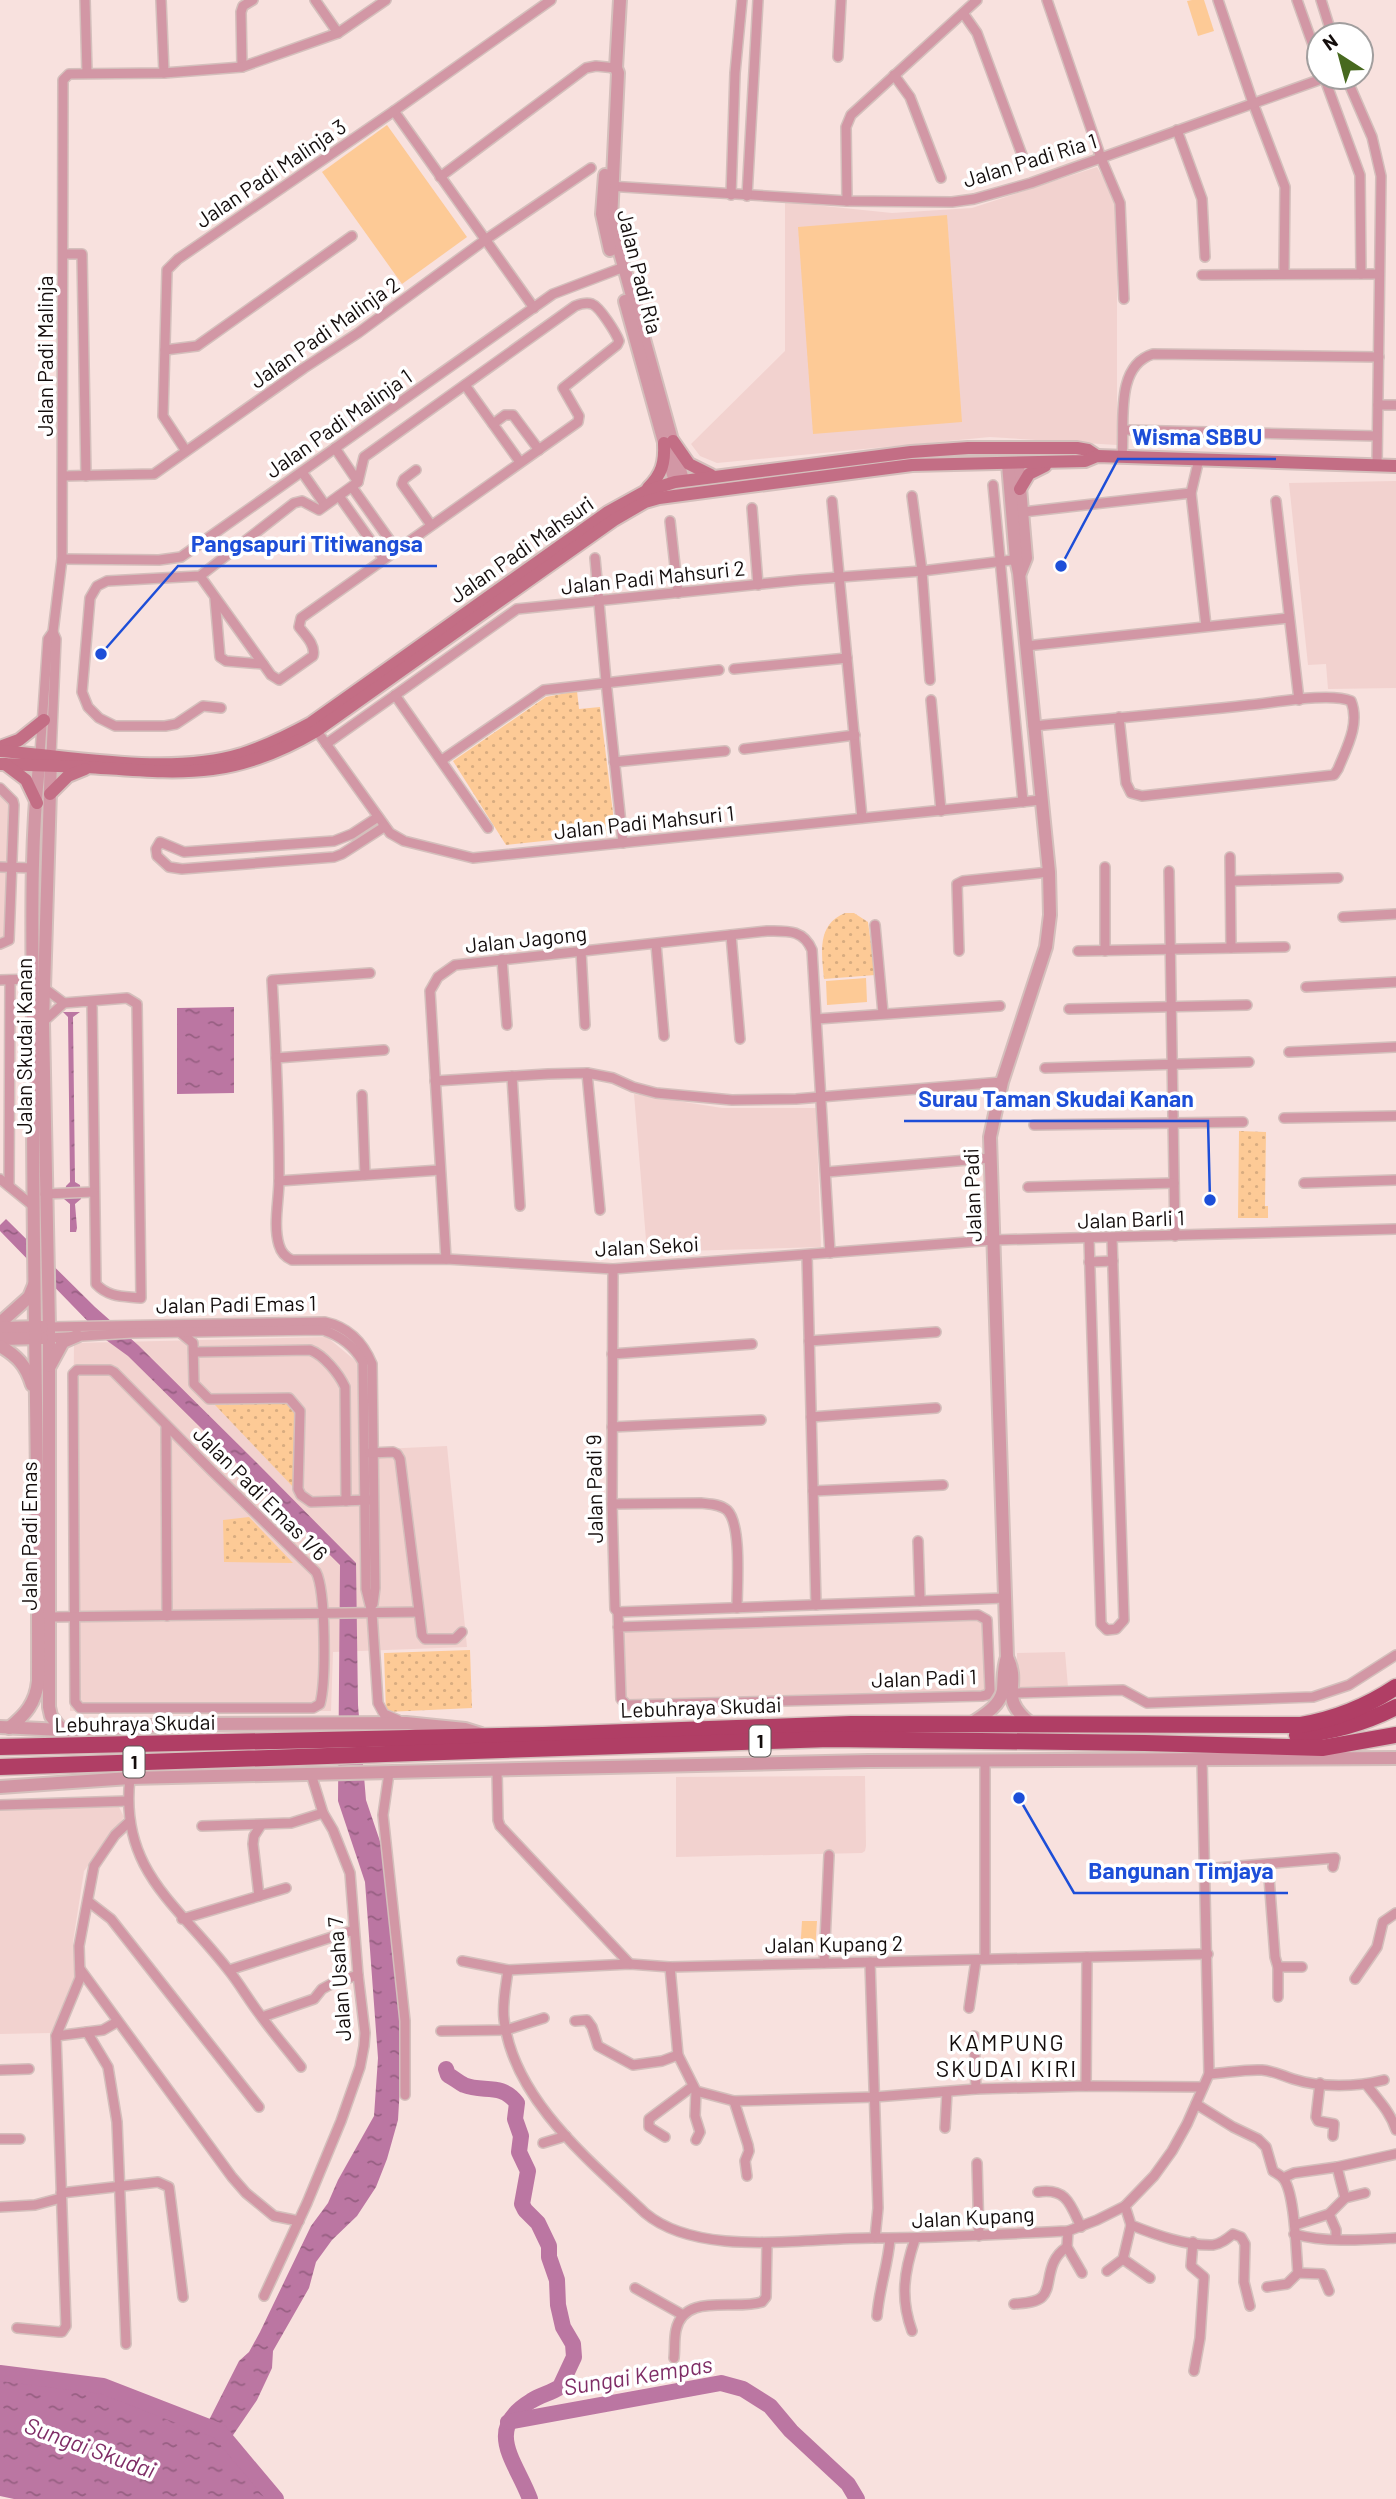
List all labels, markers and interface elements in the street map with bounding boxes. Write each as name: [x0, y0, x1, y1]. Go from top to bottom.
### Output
north arrow: [1305, 21, 1375, 91]
text: N: [1318, 29, 1342, 55]
street label: Jalan Padi Malinja 3: [190, 113, 350, 232]
street label: Jalan Padi Ria 1: [960, 127, 1099, 192]
street label: Jalan Padi Ria: [613, 207, 668, 336]
street label: Jalan Padi Malinja 2: [245, 271, 404, 393]
street label: Jalan Padi Malinja: [32, 275, 57, 437]
street label: Jalan Padi Malinja 1: [260, 363, 416, 483]
callout: Wisma SBBU: [1118, 415, 1276, 459]
text: Wisma SBBU: [1132, 422, 1262, 450]
street label: Jalan Padi Mahsuri: [445, 490, 598, 608]
callout: Pangsapuri Titiwangsa: [178, 522, 437, 566]
text: Pangsapuri Titiwangsa: [191, 529, 423, 557]
street label: Jalan Padi Mahsuri 2: [560, 554, 746, 599]
street label: Jalan Padi Mahsuri 1: [553, 800, 735, 843]
street label: Jalan Jagong: [464, 920, 588, 957]
street label: Jalan Skudai Kanan: [11, 958, 36, 1134]
callout: Surau Taman Skudai Kanan: [904, 1077, 1208, 1121]
text: Surau Taman Skudai Kanan: [918, 1084, 1194, 1112]
street label: Jalan Padi: [957, 1148, 986, 1242]
street label: Jalan Barli 1: [1077, 1204, 1185, 1233]
street label: Jalan Sekoi: [594, 1230, 700, 1261]
street label: Jalan Padi Emas 1: [156, 1290, 316, 1317]
street label: Jalan Padi Emas 1/6: [189, 1421, 333, 1565]
street label: Jalan Padi 9: [580, 1434, 607, 1544]
street label: Jalan Padi Emas: [16, 1462, 41, 1610]
street label: Jalan Padi 1: [871, 1663, 977, 1692]
street label: Lebuhraya Skudai: [620, 1691, 782, 1722]
street label: Lebuhraya Skudai: [54, 1709, 216, 1736]
road number: 1: [750, 1726, 770, 1756]
road number: 1: [124, 1746, 144, 1778]
callout: Bangunan Timjaya: [1074, 1849, 1288, 1893]
text: Bangunan Timjaya: [1088, 1856, 1274, 1884]
street label: Jalan Usaha 7: [322, 1916, 355, 2042]
street label: Jalan Kupang 2: [765, 1930, 903, 1957]
district label: KAMPUNG SKUDAI KIRI: [936, 2028, 1078, 2082]
street label: Jalan Kupang: [911, 2201, 1035, 2232]
water label: Sungai Kempas: [561, 2349, 714, 2401]
water label: Sungai Skudai: [21, 2410, 160, 2484]

